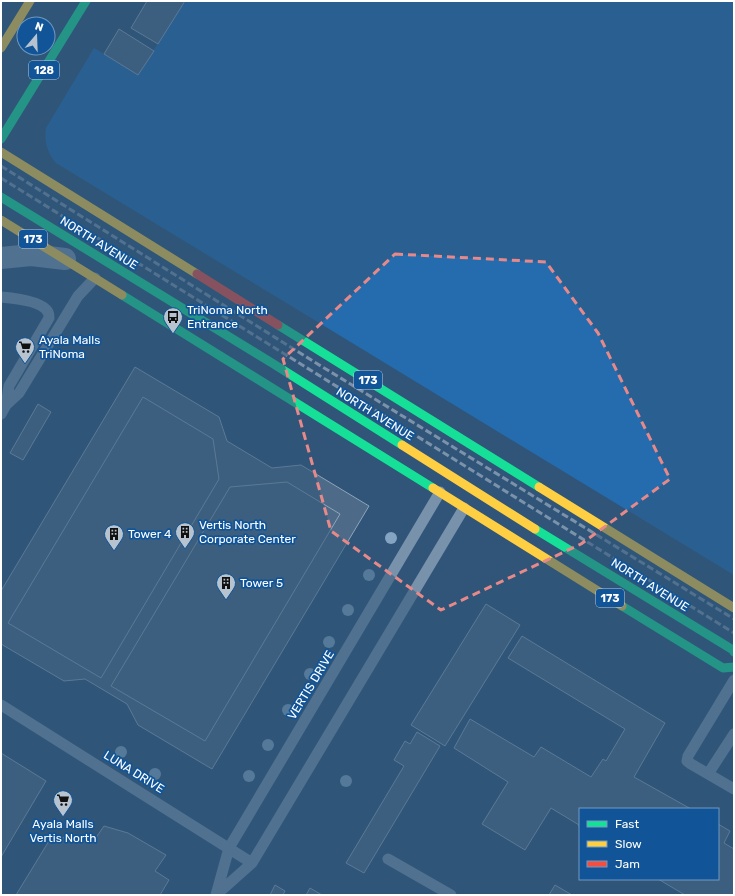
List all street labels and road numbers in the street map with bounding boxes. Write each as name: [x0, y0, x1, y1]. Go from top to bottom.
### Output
road number: 128: [29, 61, 59, 79]
street label: NORTH AVENUE: [58, 213, 140, 273]
road number: 173: [19, 230, 47, 248]
road number: 173: [354, 371, 382, 389]
street label: NORTH AVENUE: [334, 384, 416, 444]
street label: NORTH AVENUE: [609, 555, 691, 615]
road number: 173: [596, 589, 624, 607]
street label: VERTIS DRIVE: [285, 648, 337, 722]
street label: LUNA DRIVE: [101, 748, 167, 796]

